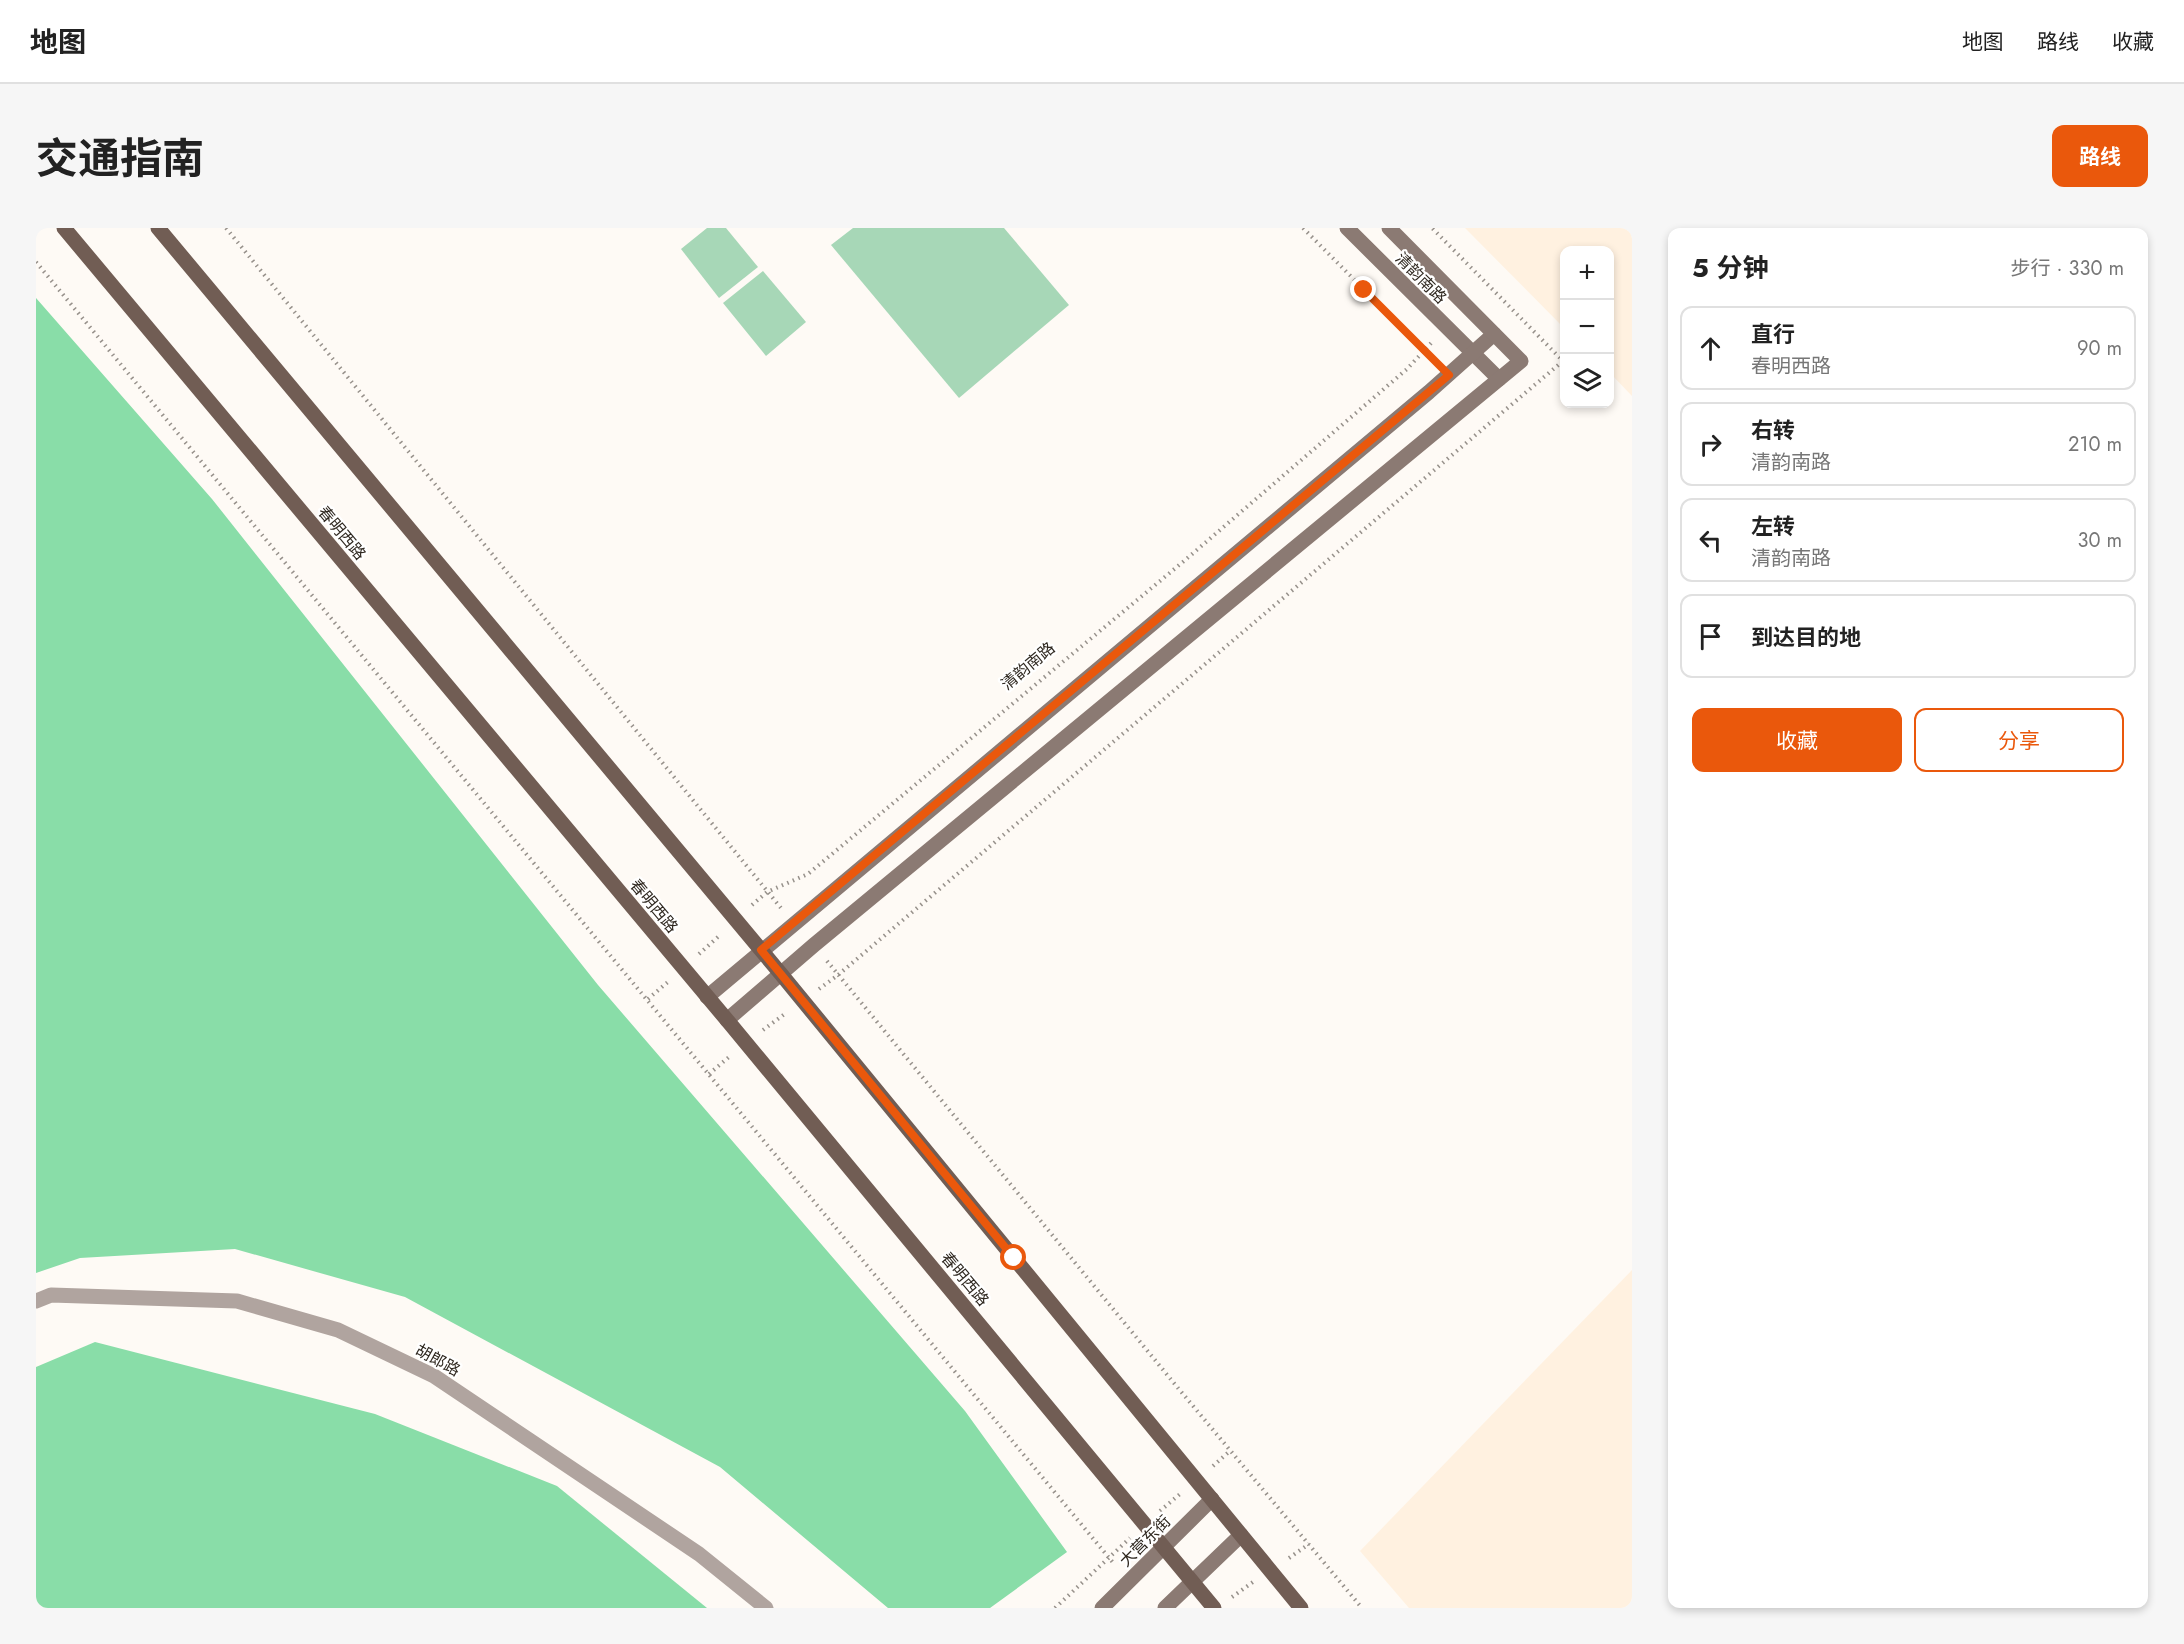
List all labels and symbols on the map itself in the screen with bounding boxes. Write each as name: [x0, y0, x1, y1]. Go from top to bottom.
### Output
street label: 清韵南路: [1390, 247, 1452, 309]
route end: [1350, 276, 1376, 302]
street label: 春明西路: [313, 501, 371, 565]
street label: 清韵南路: [996, 637, 1060, 695]
street label: 春明西路: [625, 874, 683, 938]
route start: [1000, 1244, 1026, 1270]
street label: 春明西路: [936, 1247, 994, 1311]
street label: 胡郎路: [411, 1338, 465, 1382]
street label: 大营东街: [1114, 1510, 1176, 1572]

